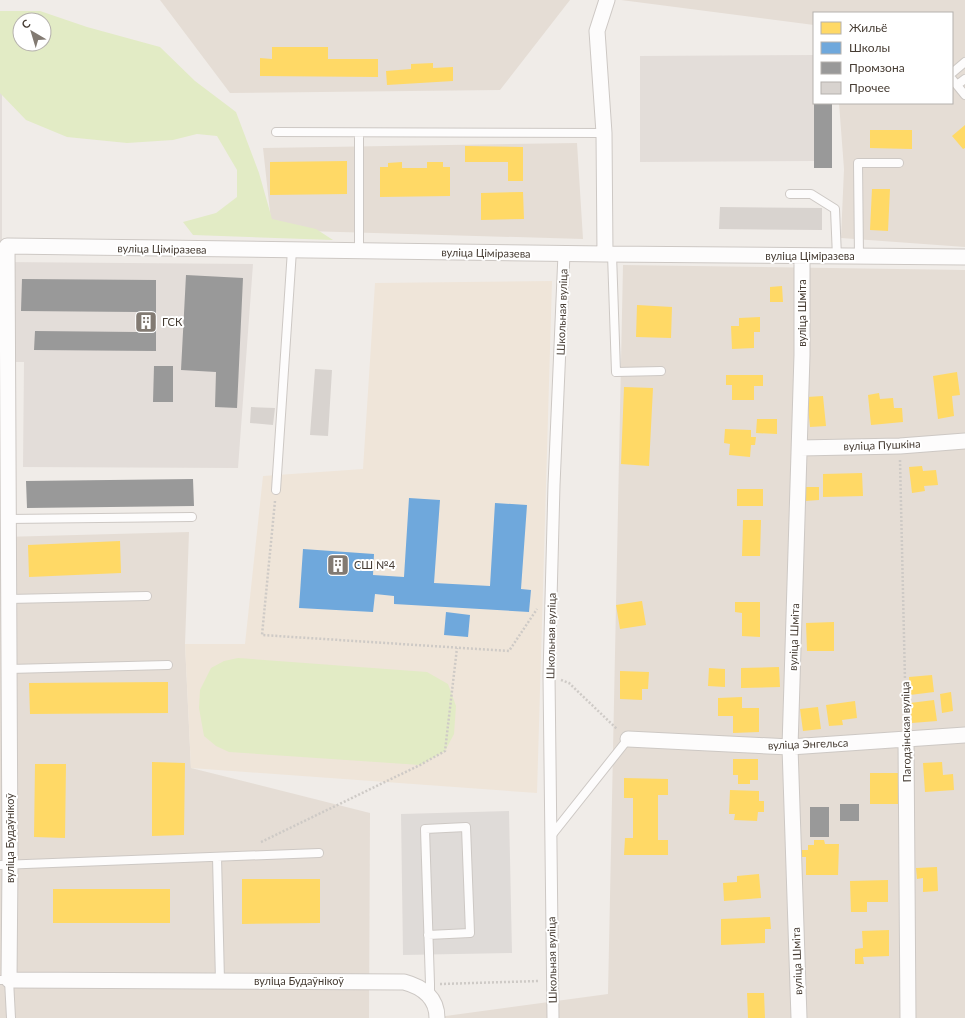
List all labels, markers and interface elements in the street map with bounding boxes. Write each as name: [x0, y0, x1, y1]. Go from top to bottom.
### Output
north arrow: [12, 12, 52, 52]
legend: [813, 12, 953, 104]
text: С: [19, 16, 33, 31]
text: Жильё: [849, 20, 887, 35]
text: Школы: [849, 40, 890, 55]
text: Промзона: [849, 60, 905, 75]
text: Прочее: [849, 80, 890, 95]
street label: вуліца Ціміразева: [117, 241, 207, 256]
street label: вуліца Ціміразева: [441, 245, 531, 260]
street label: вуліца Ціміразева: [765, 249, 855, 262]
street label: Школьная вуліца: [553, 268, 570, 355]
street label: вуліца Шміта: [795, 279, 808, 347]
building icon: ГСК: [133, 309, 159, 335]
place label: ГСК: [162, 315, 183, 328]
street label: вуліца Пушкіна: [843, 437, 921, 452]
building icon: СШ №4: [325, 552, 351, 578]
place label: СШ №4: [354, 558, 396, 571]
street label: Школьная вуліца: [543, 593, 558, 679]
street label: вуліца Шміта: [786, 603, 801, 671]
street label: Пагодзінская вуліца: [898, 682, 913, 782]
street label: вуліца Энгельса: [768, 736, 848, 751]
street label: вуліца Будаўнікоў: [3, 793, 16, 883]
street label: Школьная вуліца: [544, 917, 559, 1003]
street label: вуліца Шміта: [789, 927, 804, 995]
street label: вуліца Будаўнікоў: [254, 974, 344, 987]

